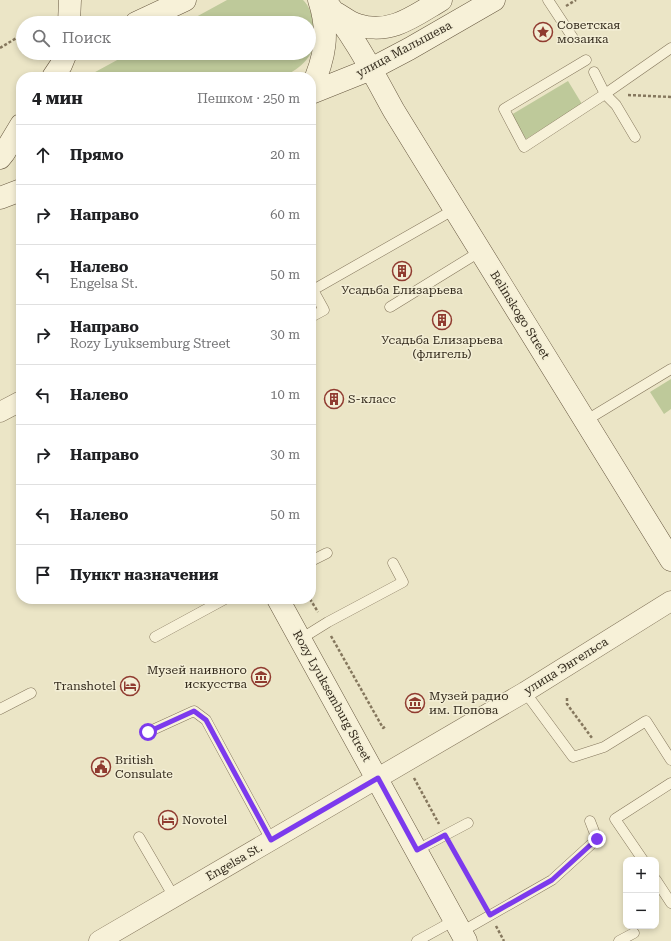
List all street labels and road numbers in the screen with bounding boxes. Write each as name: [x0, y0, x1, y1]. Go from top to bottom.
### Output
street label: улица Малышева: [354, 18, 455, 80]
street label: Belinskogo Street: [487, 268, 553, 362]
street label: Rozy Lyuksemburg Street: [290, 628, 374, 765]
street label: улица Энгельса: [521, 634, 611, 697]
street label: Engelsa St.: [203, 840, 265, 884]

